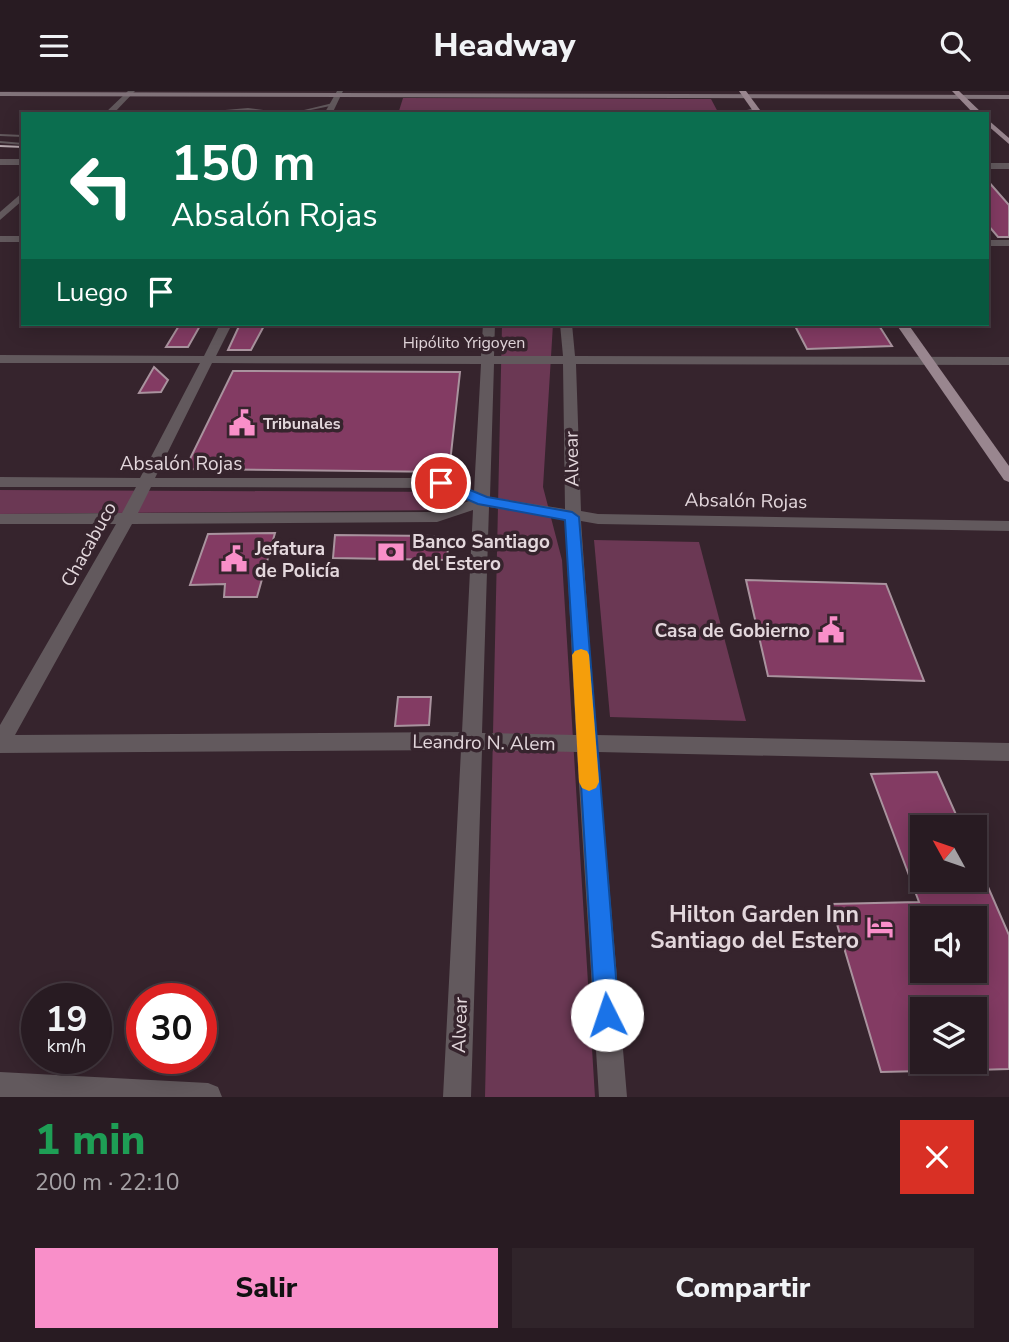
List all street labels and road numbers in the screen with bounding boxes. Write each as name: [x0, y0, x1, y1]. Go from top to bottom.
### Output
street label: Hipólito Yrigoyen: [403, 332, 525, 354]
street label: Alvear: [559, 431, 585, 487]
street label: Absalón Rojas: [120, 451, 242, 477]
street label: Absalón Rojas: [684, 487, 808, 515]
street label: Chacabuco: [55, 497, 123, 592]
street label: Leandro N. Alem: [412, 729, 556, 757]
street label: Alvear: [446, 996, 474, 1053]

